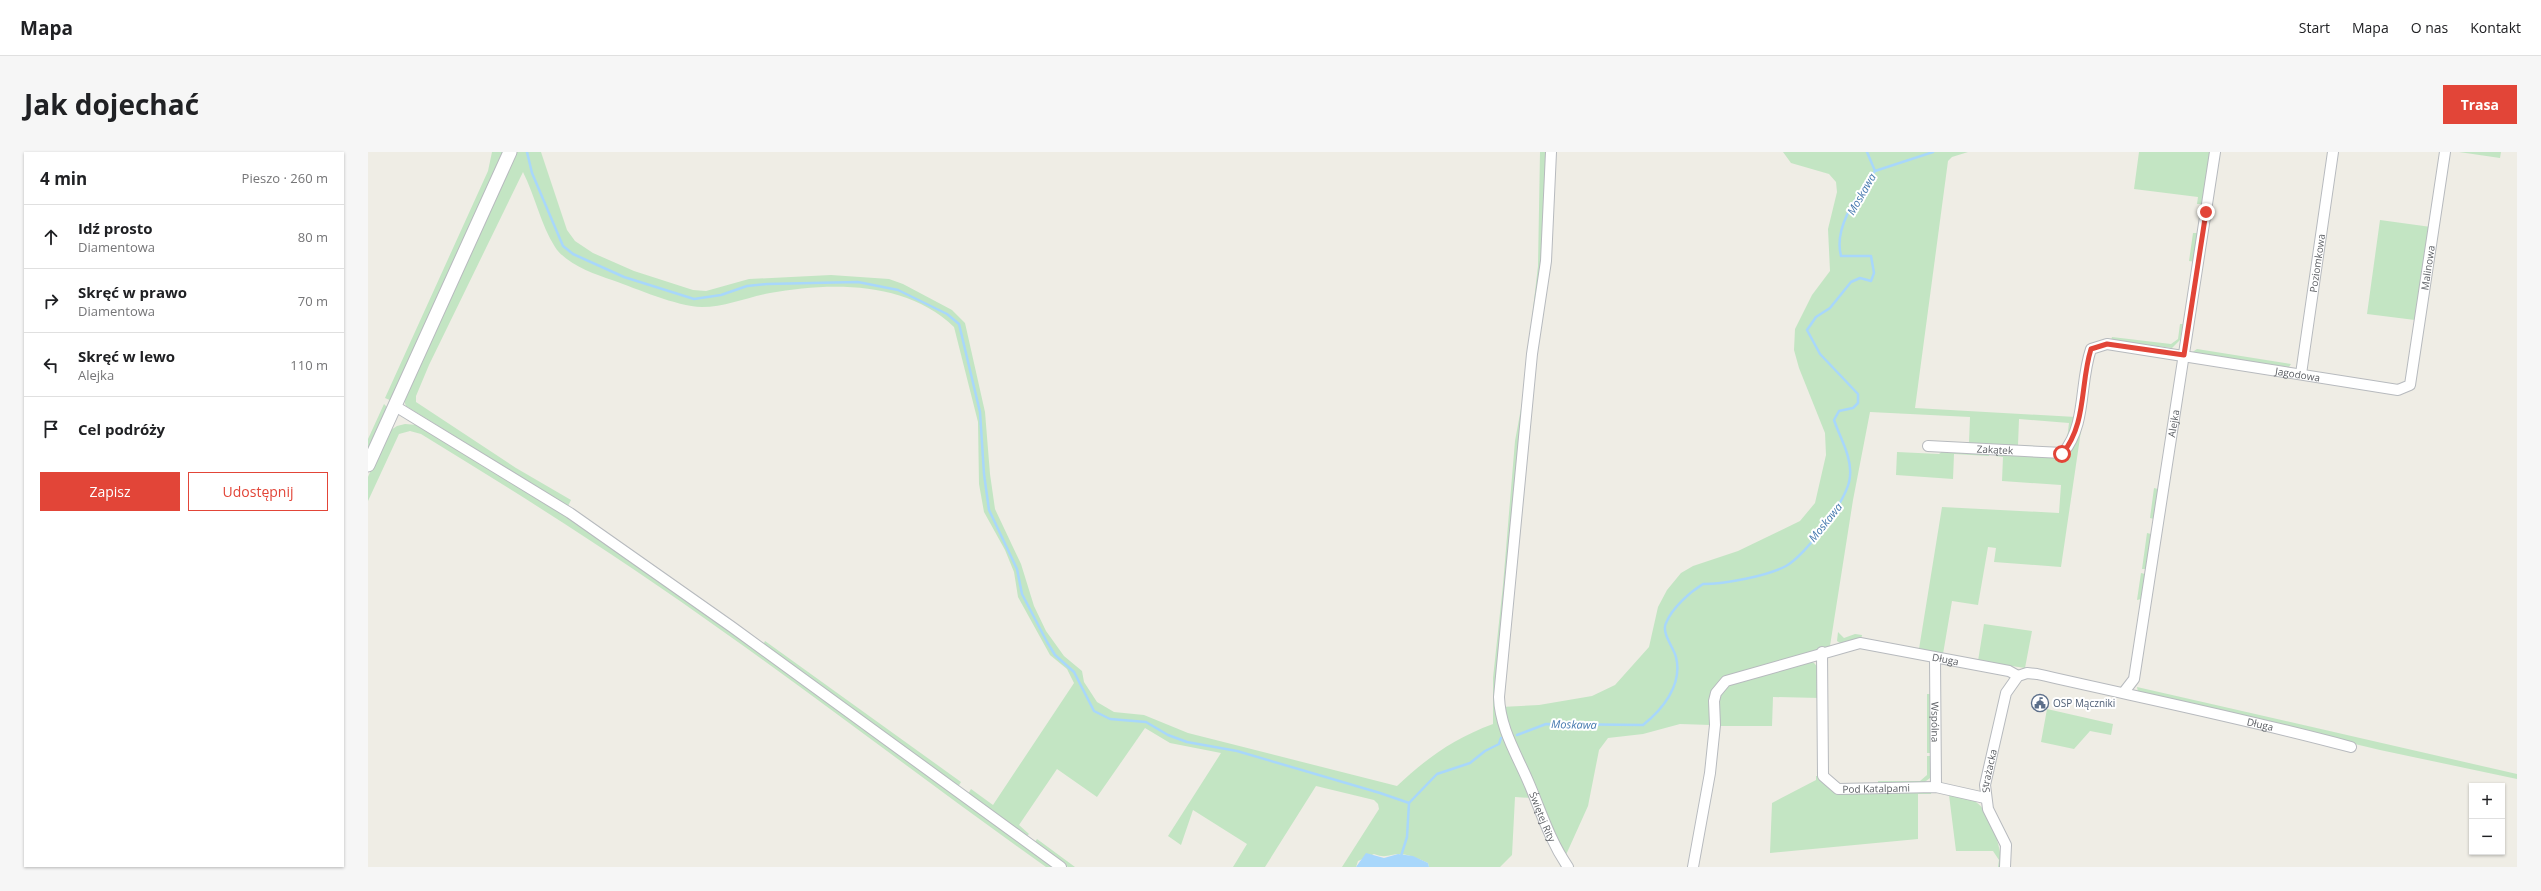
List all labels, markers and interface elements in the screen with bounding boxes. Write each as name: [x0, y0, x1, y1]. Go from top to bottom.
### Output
text: Mapa: [20, 15, 73, 41]
text: Start: [2299, 18, 2330, 37]
text: Mapa: [2352, 18, 2389, 37]
text: O nas: [2411, 18, 2448, 37]
text: Kontakt: [2470, 18, 2521, 37]
text: Jak dojechać: [24, 85, 199, 123]
button: Trasa: [2443, 85, 2517, 124]
text: 4 min: [40, 167, 87, 190]
text: Pieszo · 260 m: [242, 169, 328, 187]
water label: Moskawa: [1843, 170, 1879, 218]
route end: [2197, 203, 2215, 221]
text: Idź prosto: [78, 218, 153, 238]
icon: ahead: [40, 226, 62, 248]
text: 80 m: [298, 228, 328, 246]
street label: Poziomkowa: [2306, 233, 2328, 293]
text: Diamentowa: [78, 238, 155, 256]
street label: Malinowa: [2417, 244, 2438, 291]
text: Skręć w prawo: [78, 282, 187, 302]
icon: right: [40, 290, 62, 312]
text: 70 m: [298, 292, 328, 310]
text: Diamentowa: [78, 302, 155, 320]
text: Skręć w lewo: [78, 346, 175, 366]
icon: left: [40, 354, 62, 376]
text: 110 m: [290, 356, 328, 374]
street label: Jagodowa: [2273, 364, 2321, 385]
text: Alejka: [78, 366, 114, 384]
street label: Alejka: [2164, 409, 2182, 438]
icon: arrive: [40, 418, 62, 440]
text: Cel podróży: [78, 419, 165, 439]
street label: Zakątek: [1976, 442, 2014, 457]
route start: [2053, 445, 2071, 463]
button: Zapisz: [40, 472, 180, 511]
button: Udostępnij: [188, 472, 328, 511]
water label: Moskawa: [1805, 499, 1845, 545]
street label: Długa: [1931, 650, 1960, 668]
public building icon: OSP Mączniki: [2030, 693, 2050, 713]
place label: OSP Mączniki: [2053, 696, 2115, 710]
street label: Wspólna: [1928, 702, 1943, 742]
street label: Długa: [2246, 714, 2275, 734]
water label: Moskawa: [1551, 716, 1597, 732]
street label: Strażacka: [1978, 748, 2000, 794]
street label: Pod Katalpami: [1842, 781, 1910, 796]
map controls: [2469, 783, 2505, 855]
button: +: [2469, 783, 2505, 819]
street label: Świętej Rity: [1526, 790, 1560, 845]
button: −: [2469, 819, 2505, 855]

